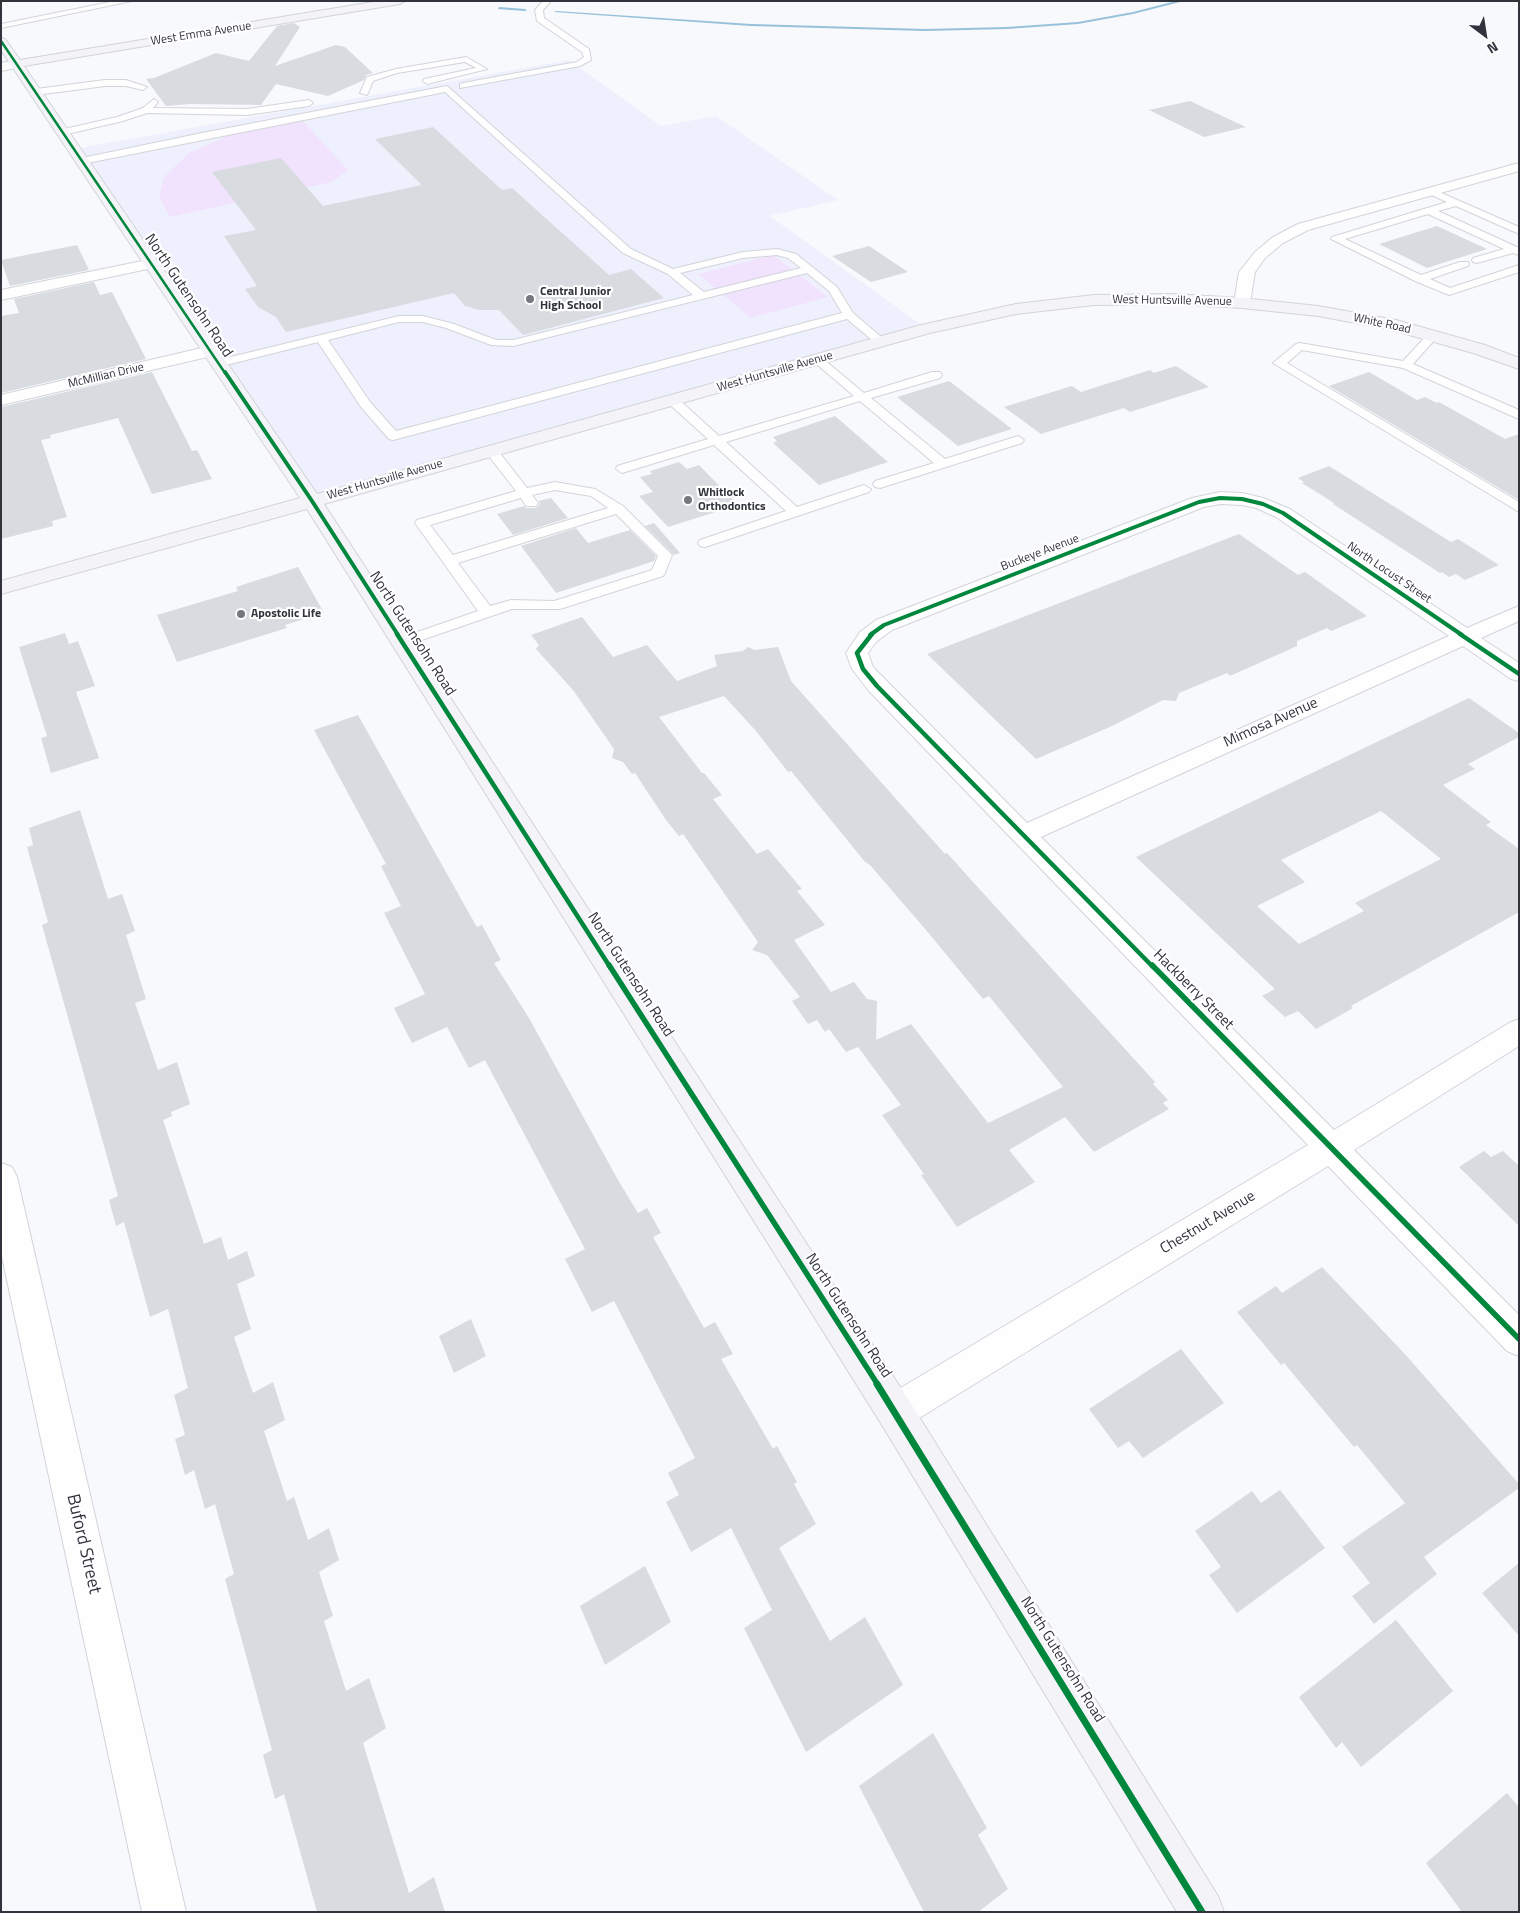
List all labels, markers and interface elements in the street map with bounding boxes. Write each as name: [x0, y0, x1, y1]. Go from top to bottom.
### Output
north arrow: [1460, 10, 1510, 60]
street label: West Emma Avenue: [150, 19, 252, 49]
text: N: [1483, 37, 1503, 60]
street label: North Gutensohn Road: [140, 231, 236, 361]
place label: Central Junior High School: [540, 285, 611, 313]
marker: Central Junior High School: [524, 293, 536, 305]
street label: West Huntsville Avenue: [1112, 293, 1232, 309]
street label: White Road: [1352, 311, 1412, 337]
street label: West Huntsville Avenue: [716, 349, 834, 395]
street label: McMillian Drive: [67, 360, 145, 392]
street label: West Huntsville Avenue: [326, 457, 444, 503]
place label: Whitlock Orthodontics: [698, 486, 766, 514]
marker: Whitlock Orthodontics: [682, 494, 694, 506]
street label: Buckeye Avenue: [999, 532, 1081, 574]
street label: North Locust Street: [1344, 539, 1434, 607]
street label: North Gutensohn Road: [365, 568, 459, 700]
place label: Apostolic Life: [251, 607, 321, 621]
marker: Apostolic Life: [235, 608, 247, 620]
street label: Mimosa Avenue: [1221, 694, 1321, 752]
street label: North Gutensohn Road: [583, 909, 677, 1041]
street label: Hackberry Street: [1149, 946, 1237, 1034]
street label: Chestnut Avenue: [1157, 1188, 1259, 1258]
street label: North Gutensohn Road: [801, 1250, 895, 1382]
street label: Buford Street: [61, 1492, 105, 1596]
street label: North Gutensohn Road: [1016, 1594, 1108, 1726]

